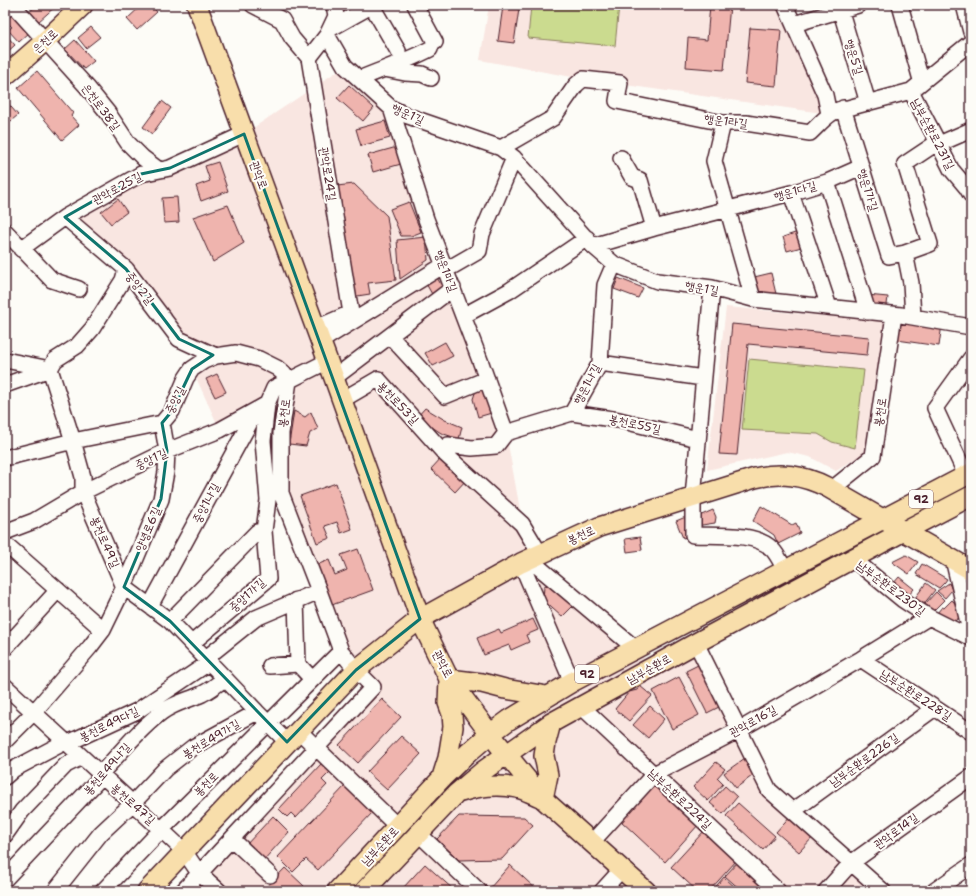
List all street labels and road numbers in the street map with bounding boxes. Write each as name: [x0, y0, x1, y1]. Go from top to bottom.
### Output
street label: 은천로: [29, 25, 61, 57]
street label: 행운5길: [841, 37, 867, 77]
street label: 은천로38길: [78, 80, 124, 134]
street label: 남부순환로231길: [908, 96, 959, 173]
street label: 행운1길: [389, 100, 427, 128]
street label: 행운1라길: [703, 110, 749, 132]
street label: 관악로24길: [316, 146, 340, 203]
street label: 관악로: [247, 159, 271, 191]
street label: 행운1가길: [854, 167, 882, 214]
street label: 관악로25길: [89, 168, 145, 208]
street label: 행운1다길: [772, 177, 818, 205]
street label: 행운1마길: [431, 248, 461, 295]
street label: 중앙2길: [122, 268, 158, 308]
street label: 행운1길: [684, 277, 720, 299]
street label: 행운1나길: [570, 361, 604, 407]
street label: 봉천로53길: [374, 378, 423, 428]
street label: 중앙길: [161, 383, 189, 417]
street label: 봉천로: [870, 396, 890, 428]
street label: 봉천로: [274, 398, 294, 428]
street label: 봉천로55길: [607, 411, 663, 437]
street label: 중앙1길: [132, 444, 170, 473]
street label: 중앙1나길: [189, 480, 223, 526]
road number: 92: [909, 490, 933, 508]
street label: 양녕로6길: [131, 504, 165, 554]
street label: 봉천로49길: [87, 514, 124, 571]
street label: 봉천로: [565, 522, 597, 548]
street label: 남부순환로230길: [853, 557, 929, 619]
street label: 중앙1가길: [225, 574, 269, 616]
street label: 관악로: [429, 647, 457, 681]
street label: 남부순환로: [624, 650, 674, 688]
road number: 92: [575, 665, 599, 683]
street label: 남부순환로228길: [877, 666, 955, 724]
street label: 관악로16길: [727, 701, 780, 741]
street label: 봉천로49다길: [76, 703, 142, 745]
street label: 봉천로49가길: [179, 715, 243, 762]
street label: 남부순환로226길: [826, 729, 902, 791]
street label: 봉천로49나길: [80, 739, 134, 799]
street label: 남부순환로224길: [645, 765, 716, 833]
street label: 봉천로: [190, 768, 222, 800]
street label: 봉천로47길: [107, 780, 159, 828]
street label: 관악로14길: [870, 809, 922, 853]
street label: 남부순환로: [358, 823, 402, 869]

